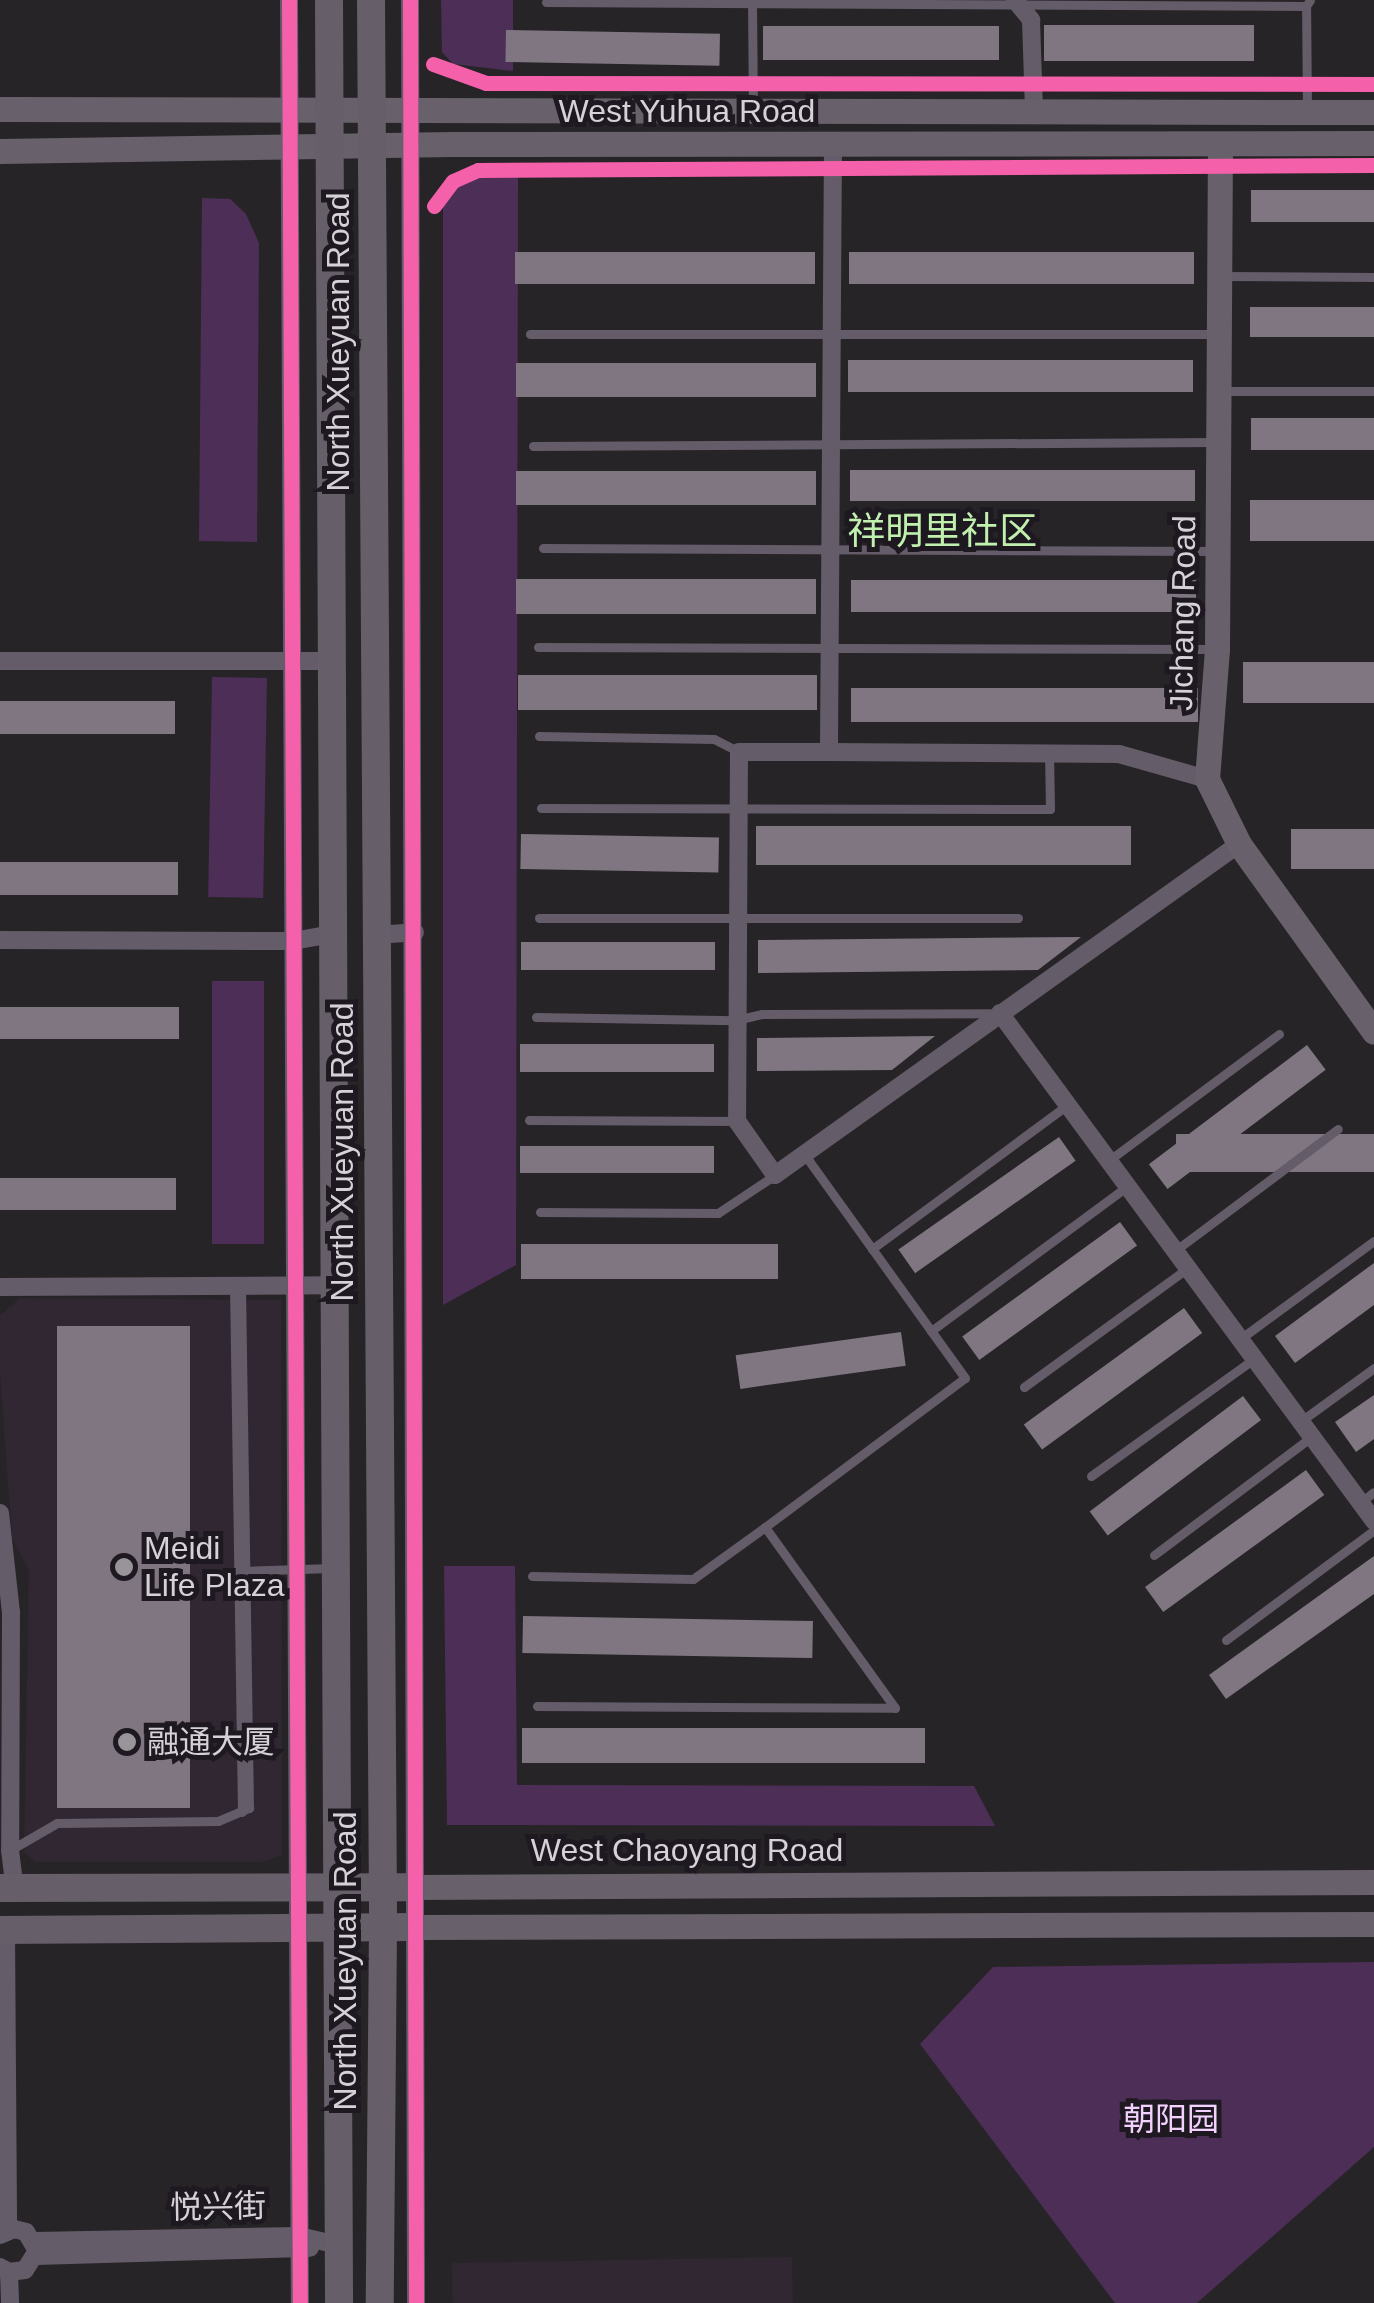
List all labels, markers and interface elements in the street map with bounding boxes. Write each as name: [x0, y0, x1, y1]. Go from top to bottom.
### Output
street label: West Yuhua Road: [558, 92, 816, 130]
street label: North Xueyuan Road: [319, 193, 357, 491]
district label: 祥明里社区: [847, 509, 1037, 555]
street label: Jichang Road: [1162, 515, 1204, 711]
street label: North Xueyuan Road: [323, 1003, 361, 1301]
place label: Meidi Life Plaza: [144, 1530, 285, 1605]
marker: Meidi Life Plaza: [113, 1556, 135, 1578]
place label: 融通大厦: [147, 1723, 275, 1761]
marker: 融通大厦: [116, 1731, 138, 1753]
street label: North Xueyuan Road: [326, 1812, 364, 2110]
street label: West Chaoyang Road: [531, 1831, 843, 1869]
park label: 朝阳园: [1123, 2100, 1219, 2138]
street label: 悦兴街: [170, 2187, 266, 2227]

